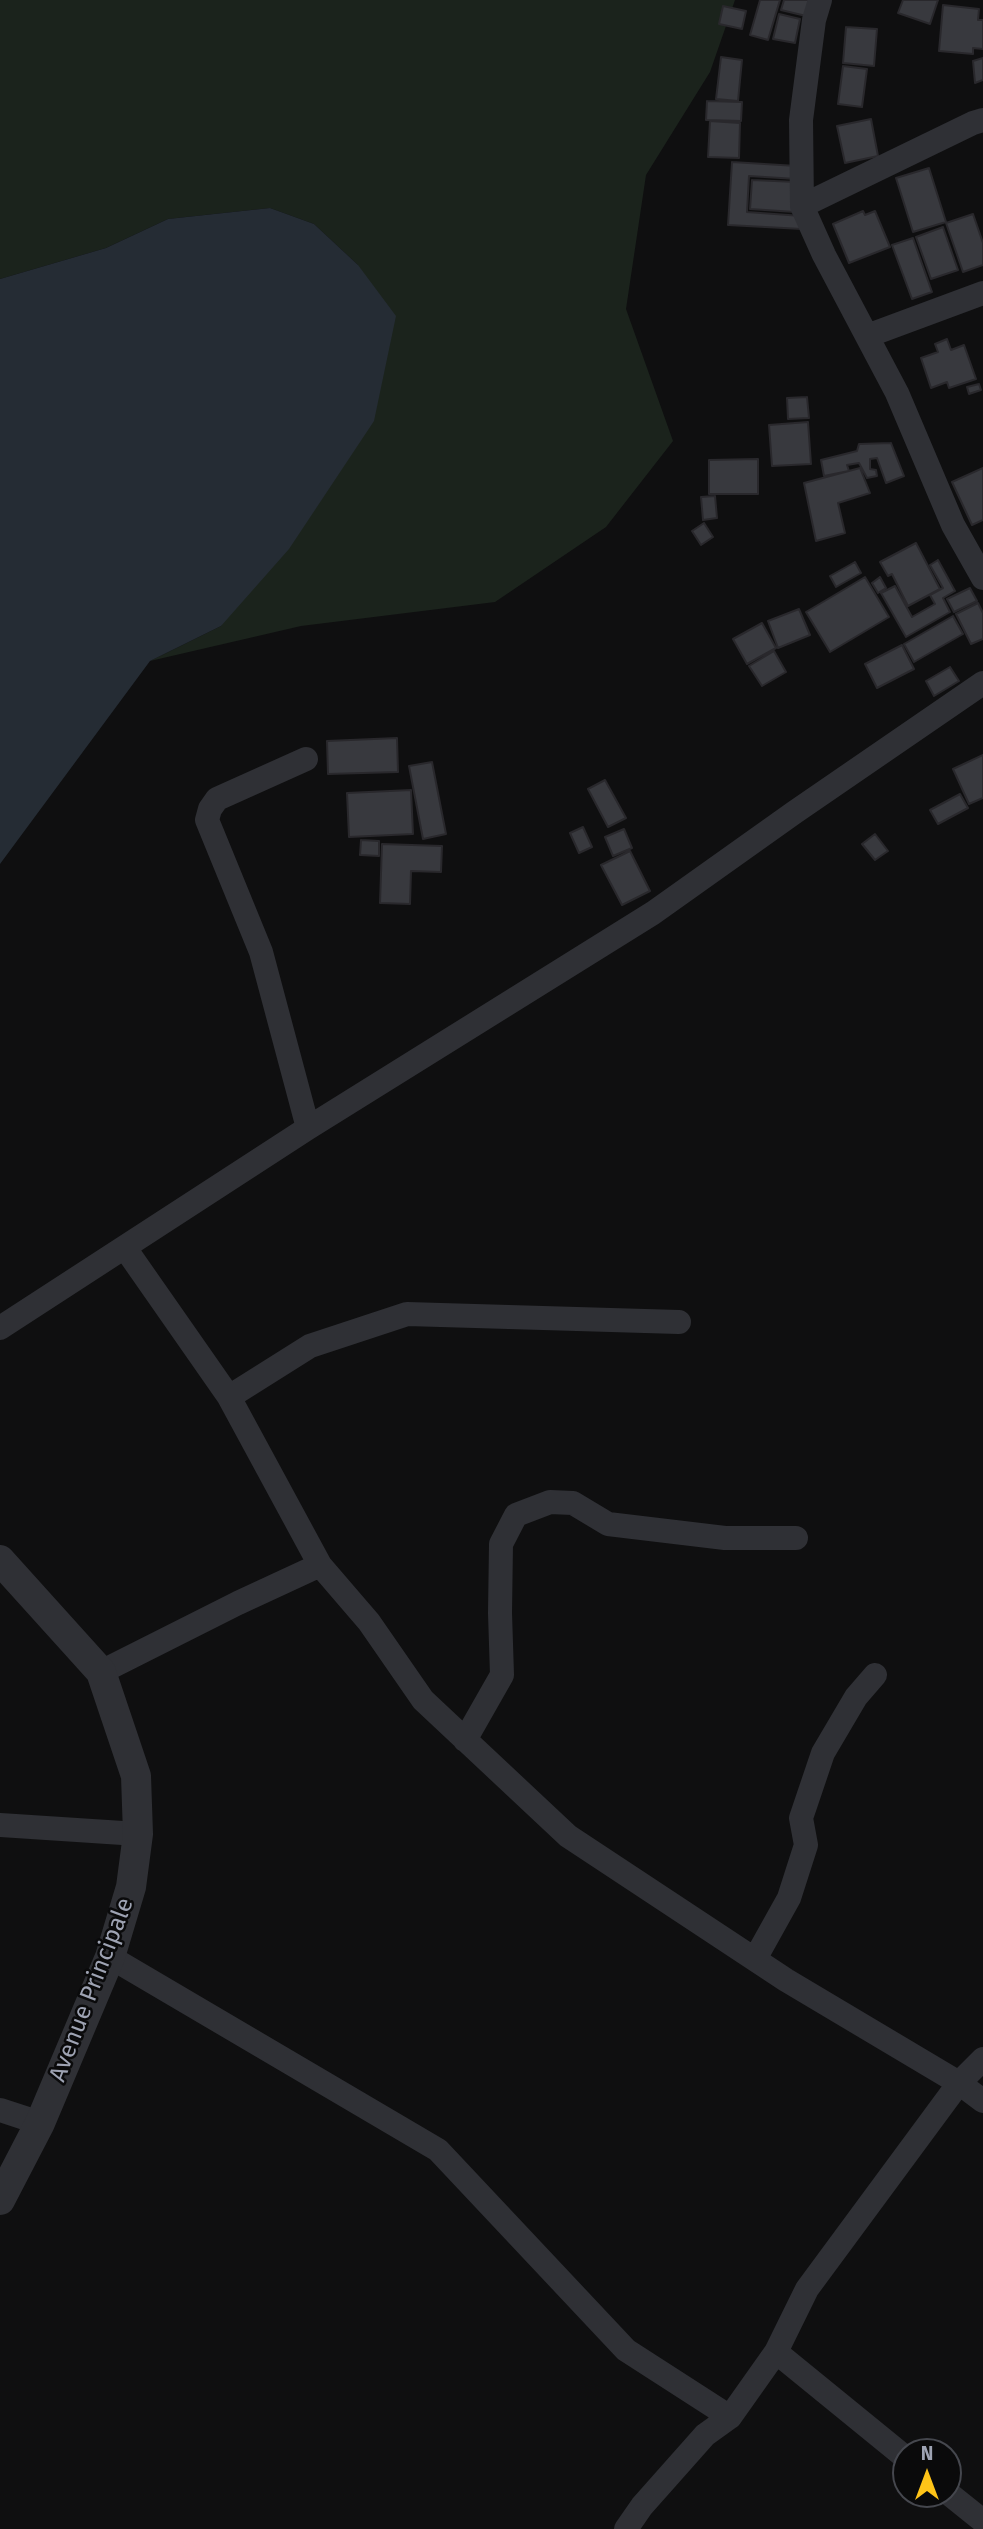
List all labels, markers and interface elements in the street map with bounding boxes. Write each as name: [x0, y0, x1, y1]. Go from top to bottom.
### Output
street label: Avenue Principale: [44, 1894, 140, 2086]
north arrow: [892, 2438, 962, 2508]
text: N: [921, 2442, 933, 2465]

